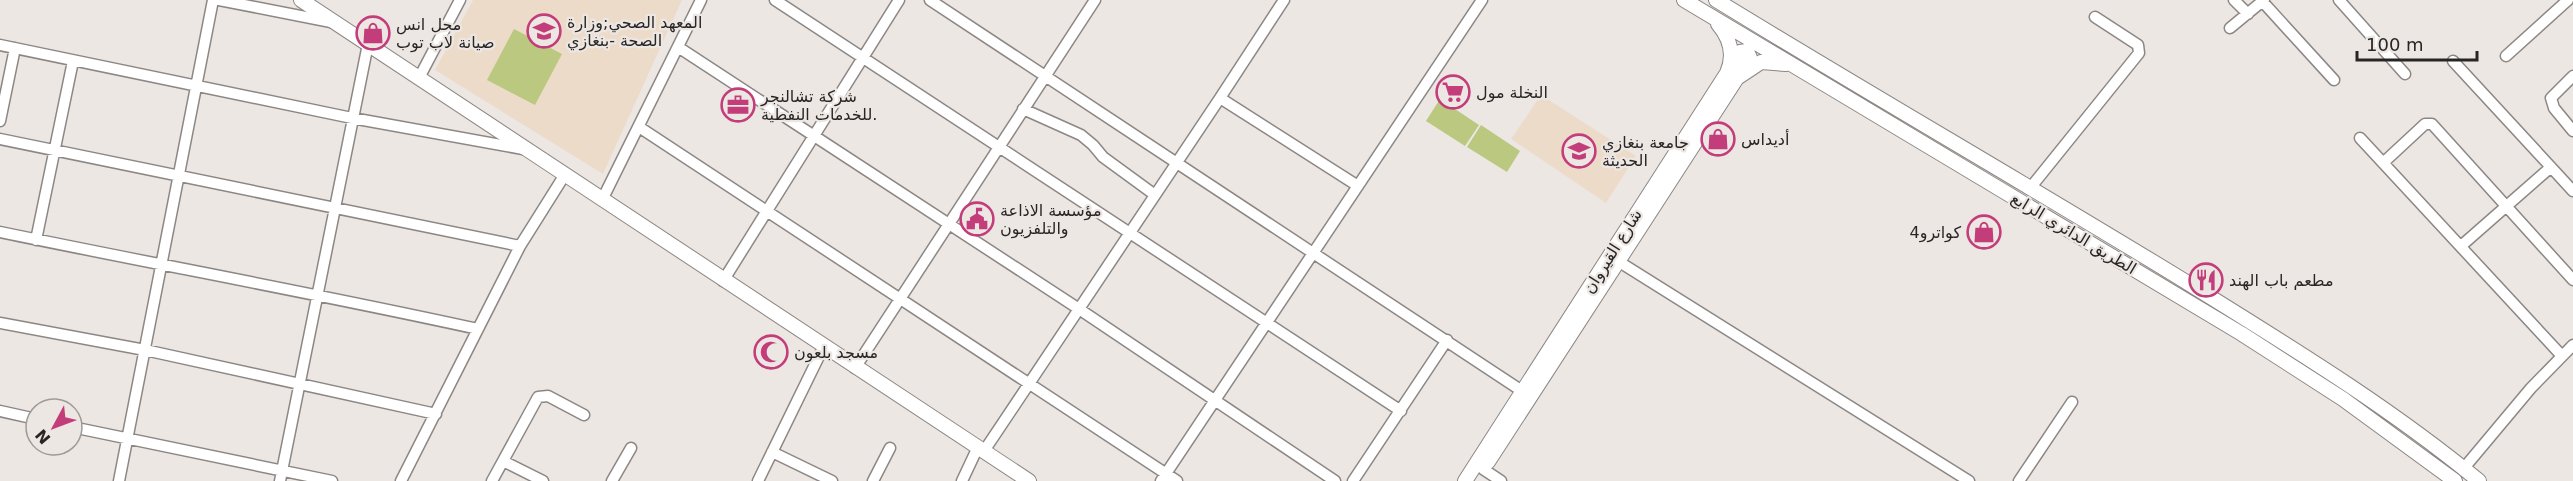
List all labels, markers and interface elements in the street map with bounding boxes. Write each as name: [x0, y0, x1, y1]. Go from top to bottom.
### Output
school or university icon: المعهد الصحي;وزارة الصحة -بنغازي: [526, 13, 562, 49]
place label: المعهد الصحي;وزارة الصحة -بنغازي: [567, 13, 702, 51]
shop icon: محل انس صيانة لاب توب: [355, 15, 391, 51]
place label: محل انس صيانة لاب توب: [396, 15, 494, 53]
scale bar: [2357, 24, 2477, 62]
text: 100 m: [2366, 34, 2424, 55]
supermarket icon: النخلة مول: [1435, 74, 1471, 110]
place label: النخلة مول: [1476, 83, 1548, 103]
office icon: شركة تشالنجر للخدمات النفطية.: [720, 87, 756, 123]
place label: شركة تشالنجر للخدمات النفطية.: [760, 87, 877, 124]
shop icon: أديداس: [1700, 121, 1736, 157]
place label: أديداس: [1741, 129, 1789, 149]
school or university icon: جامعة بنغازي الحديثة: [1561, 133, 1597, 169]
place label: جامعة بنغازي الحديثة: [1602, 133, 1689, 170]
street label: الطريق الدائري الرابع: [2007, 189, 2140, 279]
public building icon: مؤسسة الاذاعة والتلفزيون: [959, 201, 995, 237]
place label: مؤسسة الاذاعة والتلفزيون: [1000, 201, 1101, 239]
street label: شارع القيروان: [1579, 206, 1647, 297]
shop icon: كواترو4: [1966, 214, 2002, 250]
place label: كواترو4: [1909, 223, 1961, 243]
restaurant icon: مطعم باب الهند: [2188, 262, 2224, 298]
place label: مطعم باب الهند: [2229, 271, 2334, 291]
mosque icon: مسجد بلعون: [753, 334, 789, 370]
place label: مسجد بلعون: [794, 343, 878, 363]
north arrow: [24, 397, 84, 457]
text: N: [31, 425, 55, 448]

